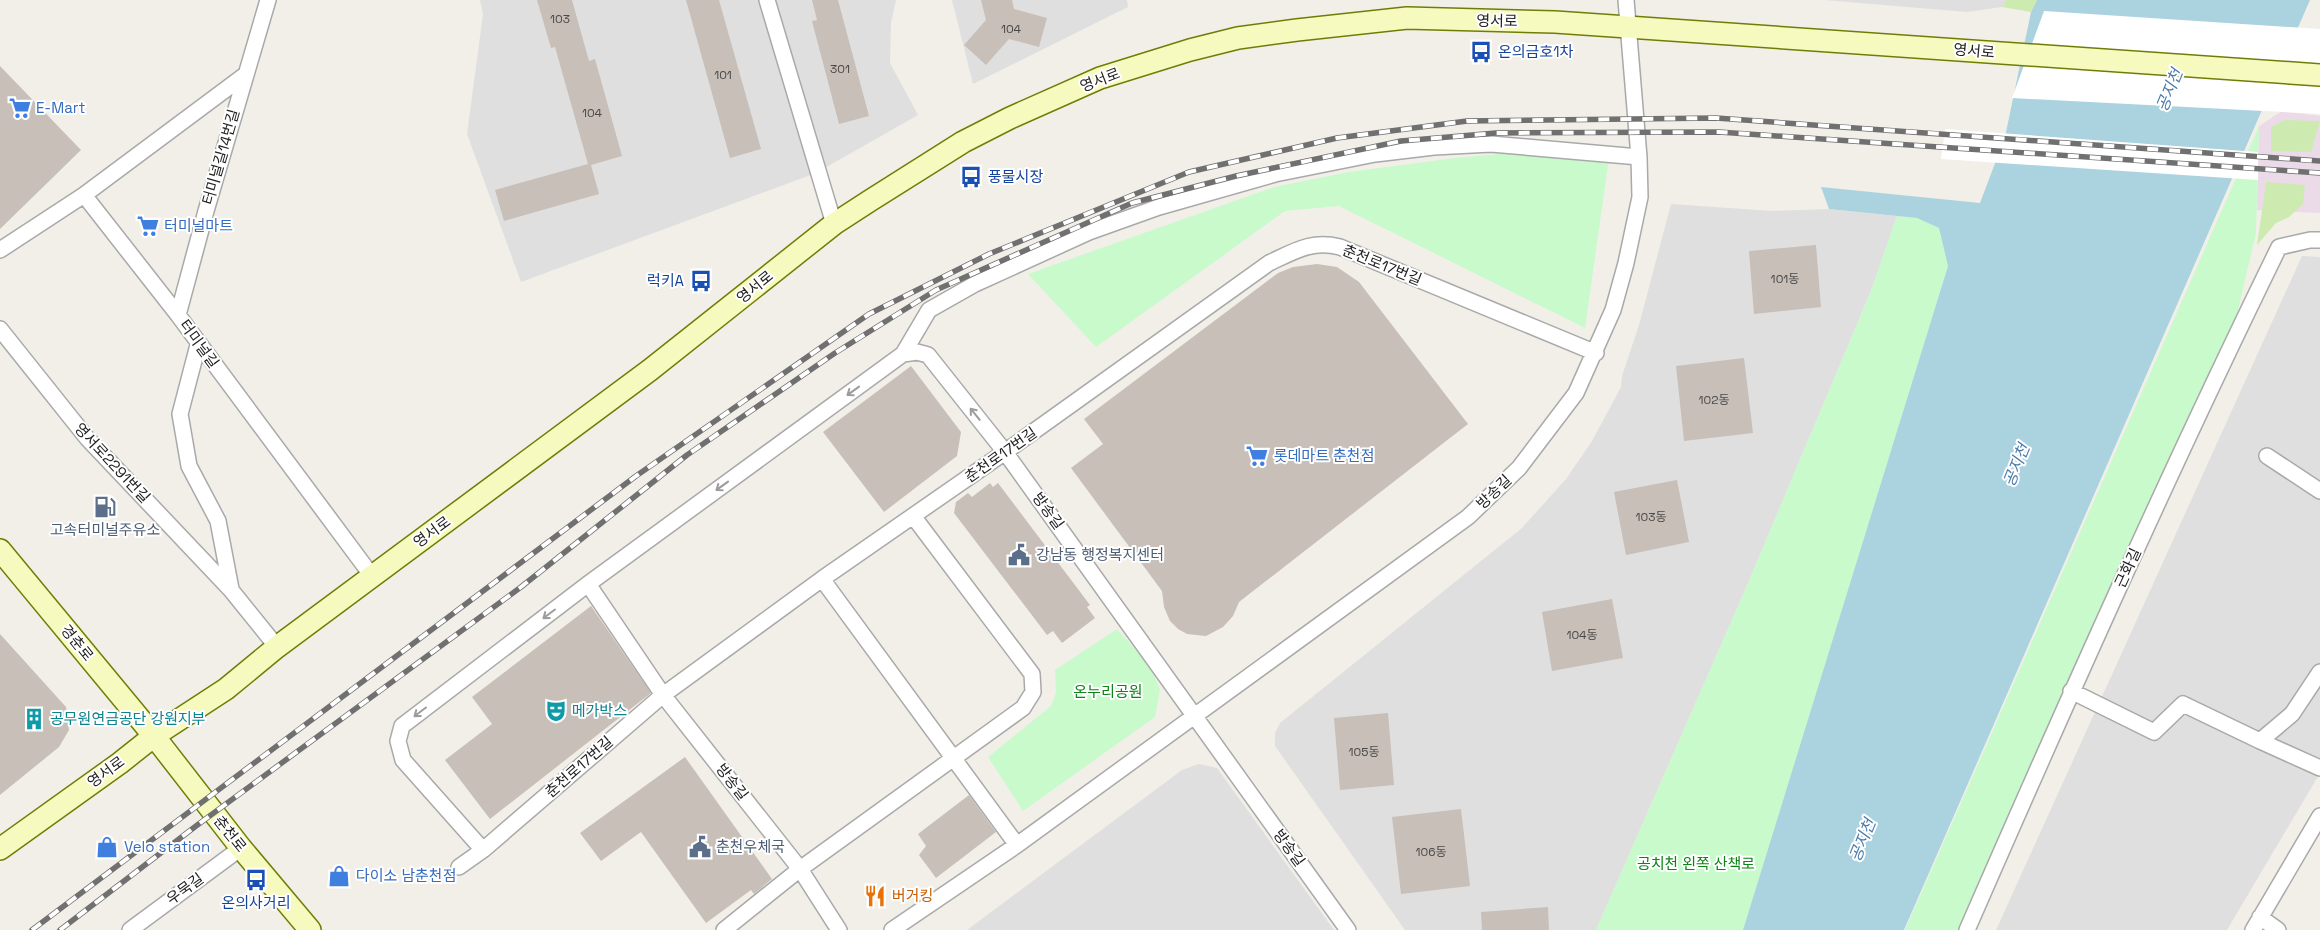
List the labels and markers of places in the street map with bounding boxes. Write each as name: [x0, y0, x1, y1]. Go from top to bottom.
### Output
bus stop icon: 온의금호1차: [1468, 39, 1494, 65]
place label: 온의금호1차: [1498, 42, 1573, 61]
supermarket icon: E-Mart: [7, 95, 33, 121]
place label: E-Mart: [36, 98, 85, 117]
bus stop icon: 풍물시장: [958, 164, 984, 190]
place label: 풍물시장: [988, 167, 1043, 186]
supermarket icon: 터미널마트: [135, 213, 161, 239]
place label: 터미널마트: [164, 216, 233, 235]
bus stop icon: 럭키A: [688, 268, 714, 294]
place label: 럭키A: [647, 271, 685, 290]
supermarket icon: 롯데마트 춘천점: [1244, 443, 1270, 469]
place label: 롯데마트 춘천점: [1274, 446, 1374, 465]
fuel station icon: 고속터미널주유소: [92, 494, 118, 520]
place label: 고속터미널주유소: [50, 520, 160, 539]
public building icon: 강남동 행정복지센터: [1006, 542, 1032, 568]
place label: 강남동 행정복지센터: [1036, 545, 1164, 564]
theatre icon: 메가박스: [543, 698, 569, 724]
place label: 메가박스: [572, 701, 627, 720]
building icon: 공무원연금공단 강원지부: [21, 706, 47, 732]
place label: 공무원연금공단 강원지부: [50, 709, 206, 728]
shop icon: Velo station: [94, 834, 120, 860]
public building icon: 춘천우체국: [687, 834, 713, 860]
place label: Velo station: [124, 837, 210, 856]
place label: 춘천우체국: [716, 837, 785, 856]
shop icon: 다이소 남춘천점: [326, 863, 352, 889]
place label: 다이소 남춘천점: [356, 866, 456, 885]
bus stop icon: 온의사거리: [243, 867, 269, 893]
restaurant icon: 버거킹: [862, 883, 888, 909]
place label: 버거킹: [892, 886, 933, 905]
place label: 온의사거리: [221, 893, 291, 912]

